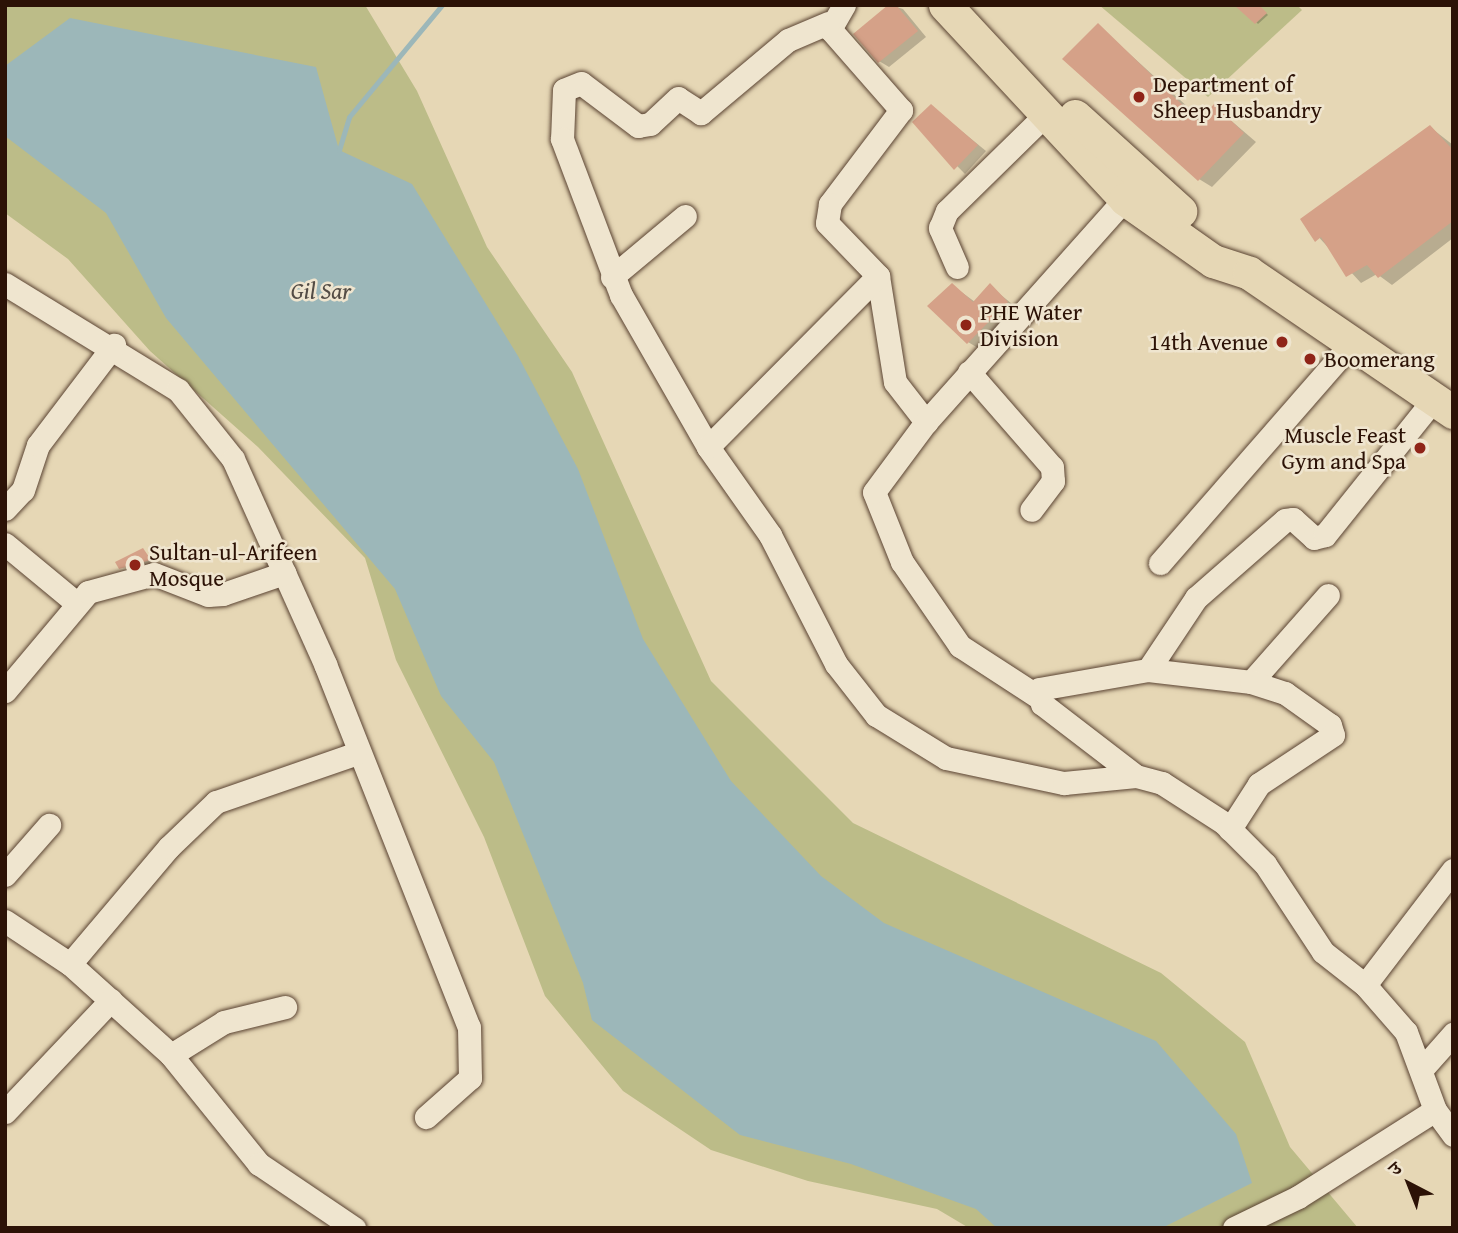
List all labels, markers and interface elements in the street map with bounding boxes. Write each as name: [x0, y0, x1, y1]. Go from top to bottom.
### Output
place label: Department of Sheep Husbandry: [1153, 70, 1322, 124]
marker: Department of Sheep Husbandry: [1131, 89, 1147, 105]
water label: Gil Sar: [291, 277, 351, 305]
place label: PHE Water Division: [980, 298, 1082, 352]
marker: PHE Water Division: [958, 317, 974, 333]
place label: 14th Avenue: [1149, 328, 1268, 356]
marker: 14th Avenue: [1274, 334, 1290, 350]
place label: Boomerang: [1324, 345, 1435, 373]
marker: Boomerang: [1302, 351, 1318, 367]
place label: Muscle Feast Gym and Spa: [1281, 421, 1406, 475]
marker: Muscle Feast Gym and Spa: [1412, 440, 1428, 456]
place label: Sultan-ul-Arifeen Mosque: [149, 538, 317, 592]
marker: Sultan-ul-Arifeen Mosque: [127, 557, 143, 573]
north arrow: [1374, 1149, 1444, 1219]
text: उ: [1382, 1155, 1408, 1182]

